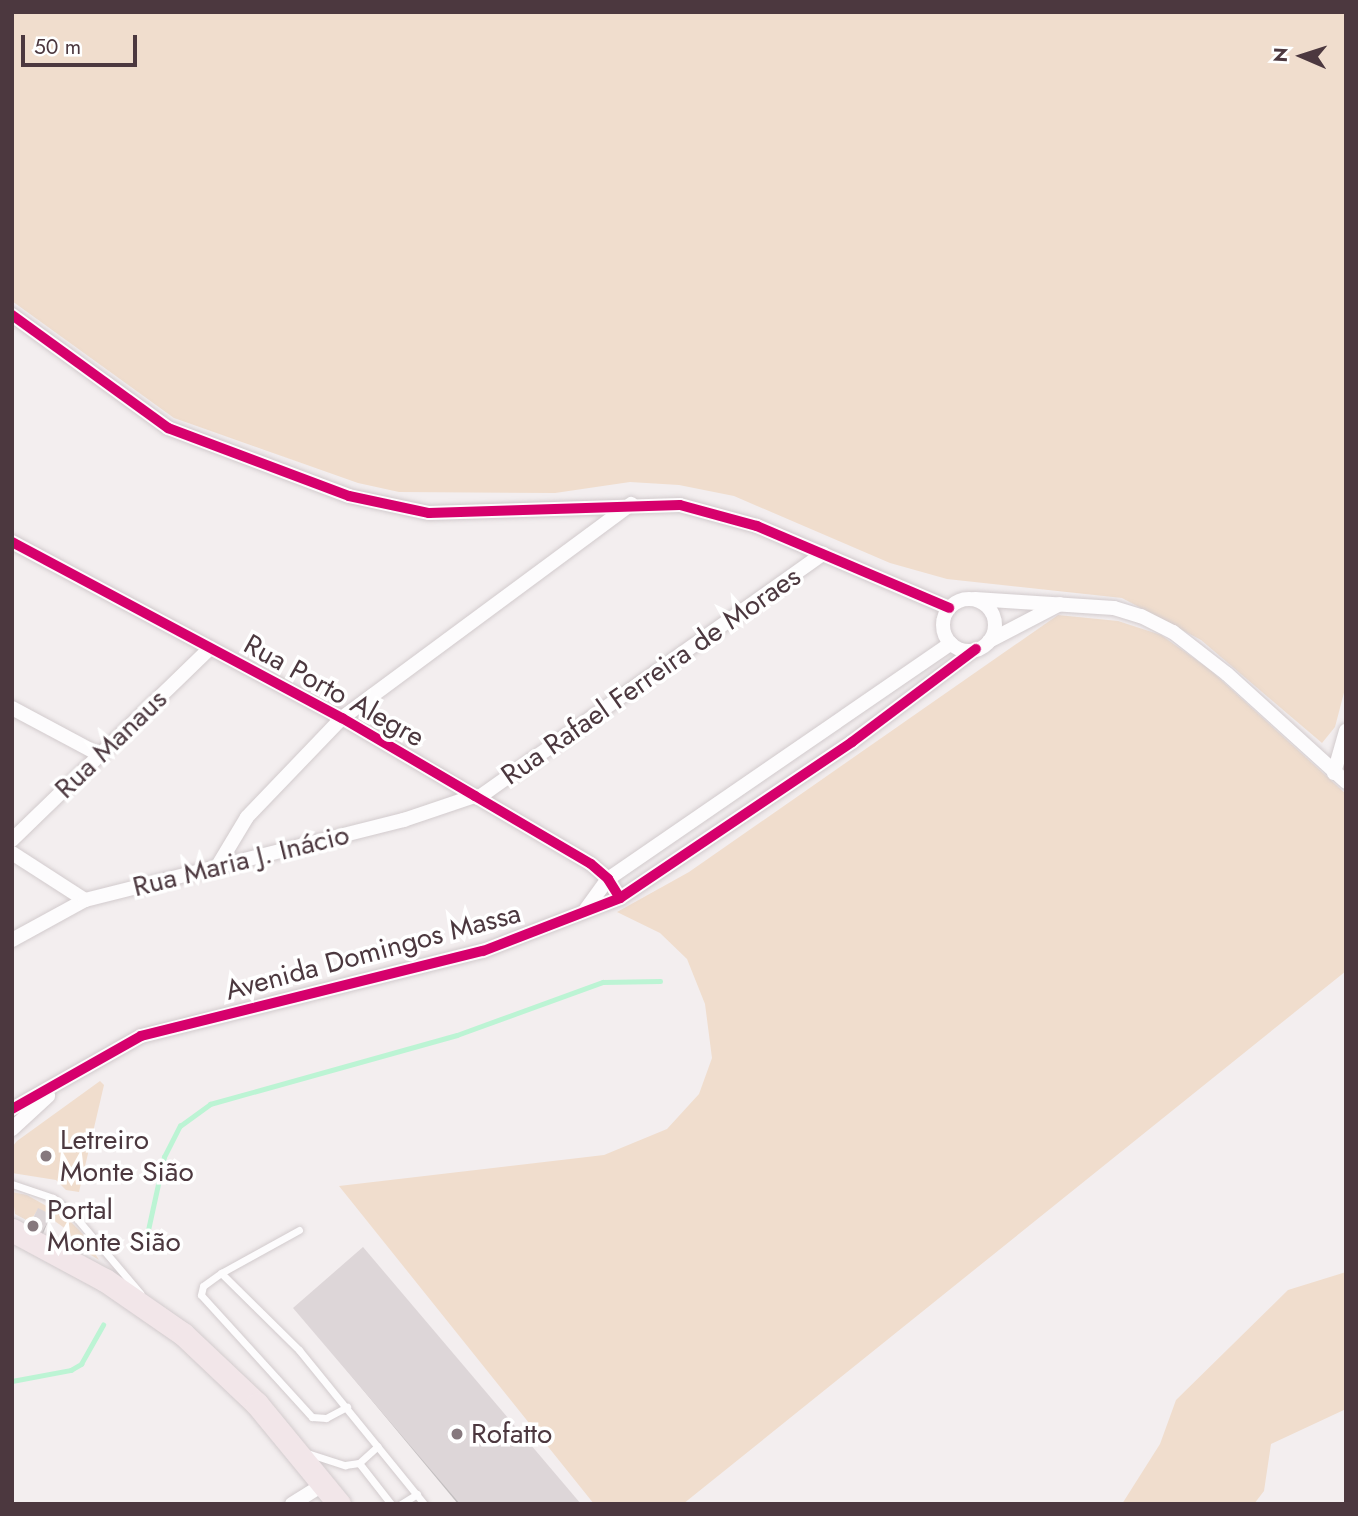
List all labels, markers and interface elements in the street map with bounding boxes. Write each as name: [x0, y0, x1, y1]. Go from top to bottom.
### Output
scale bar: [24, 21, 140, 65]
north arrow: [1267, 21, 1337, 91]
text: 50 m: [34, 32, 81, 62]
text: N: [1267, 47, 1294, 63]
street label: Rua Rafael Ferreira de Moraes: [495, 560, 807, 792]
street label: Rua Porto Alegre: [238, 628, 430, 754]
street label: Rua Manaus: [48, 682, 174, 806]
street label: Rua Maria J. Inácio: [129, 818, 353, 904]
street label: Avenida Domingos Massa: [222, 896, 524, 1008]
place label: Letreiro Monte Sião: [60, 1123, 194, 1189]
marker: Letreiro Monte Sião: [38, 1148, 54, 1164]
place label: Portal Monte Sião: [47, 1193, 181, 1259]
marker: Portal Monte Sião: [25, 1218, 41, 1234]
place label: Rofatto: [471, 1417, 552, 1451]
marker: Rofatto: [449, 1426, 465, 1442]

